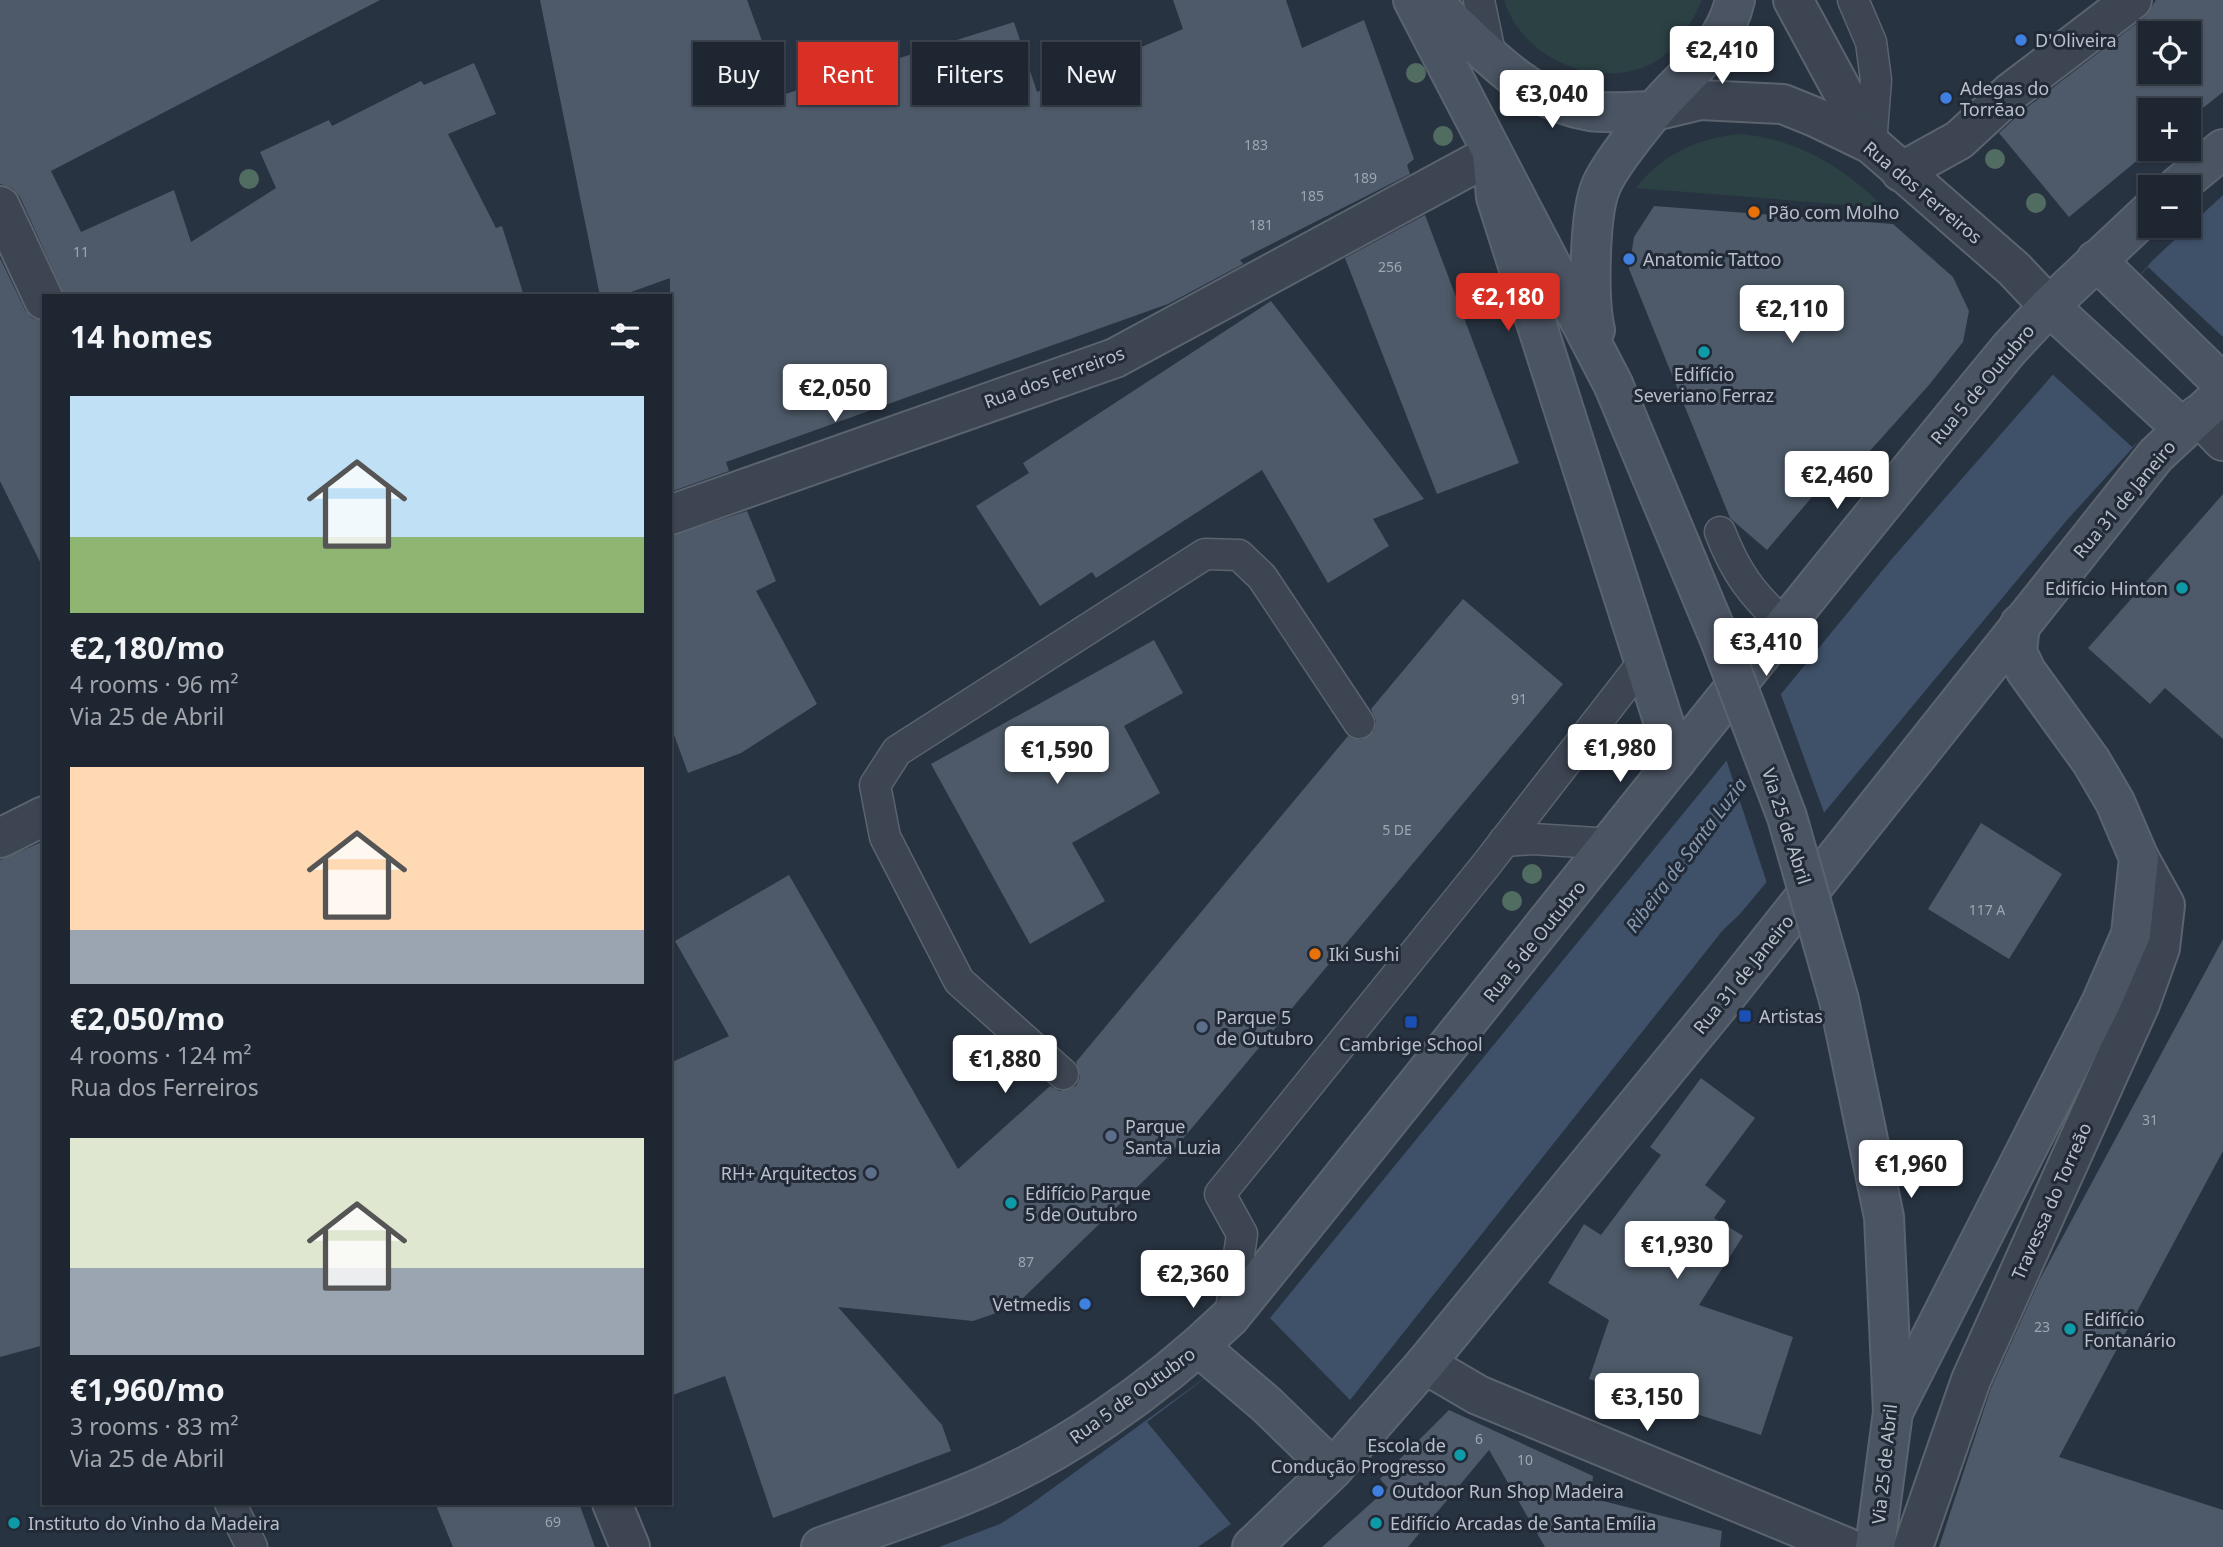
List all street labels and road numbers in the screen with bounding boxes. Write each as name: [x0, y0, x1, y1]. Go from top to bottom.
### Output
street label: Rua dos Ferreiros: [1859, 135, 1987, 249]
street label: Rua 5 de Outubro: [1925, 319, 2039, 449]
street label: Rua dos Ferreiros: [980, 340, 1128, 414]
street label: Rua 31 de Janeiro: [2068, 435, 2180, 563]
street label: Via 25 de Abril: [1757, 765, 1817, 887]
street label: Rua 5 de Outubro: [1478, 875, 1590, 1007]
street label: Rua 31 de Janeiro: [1687, 909, 1799, 1039]
street label: Travessa do Torreão: [2006, 1119, 2096, 1283]
street label: Rua 5 de Outubro: [1064, 1341, 1200, 1449]
street label: Via 25 de Abril: [1866, 1403, 1902, 1525]

